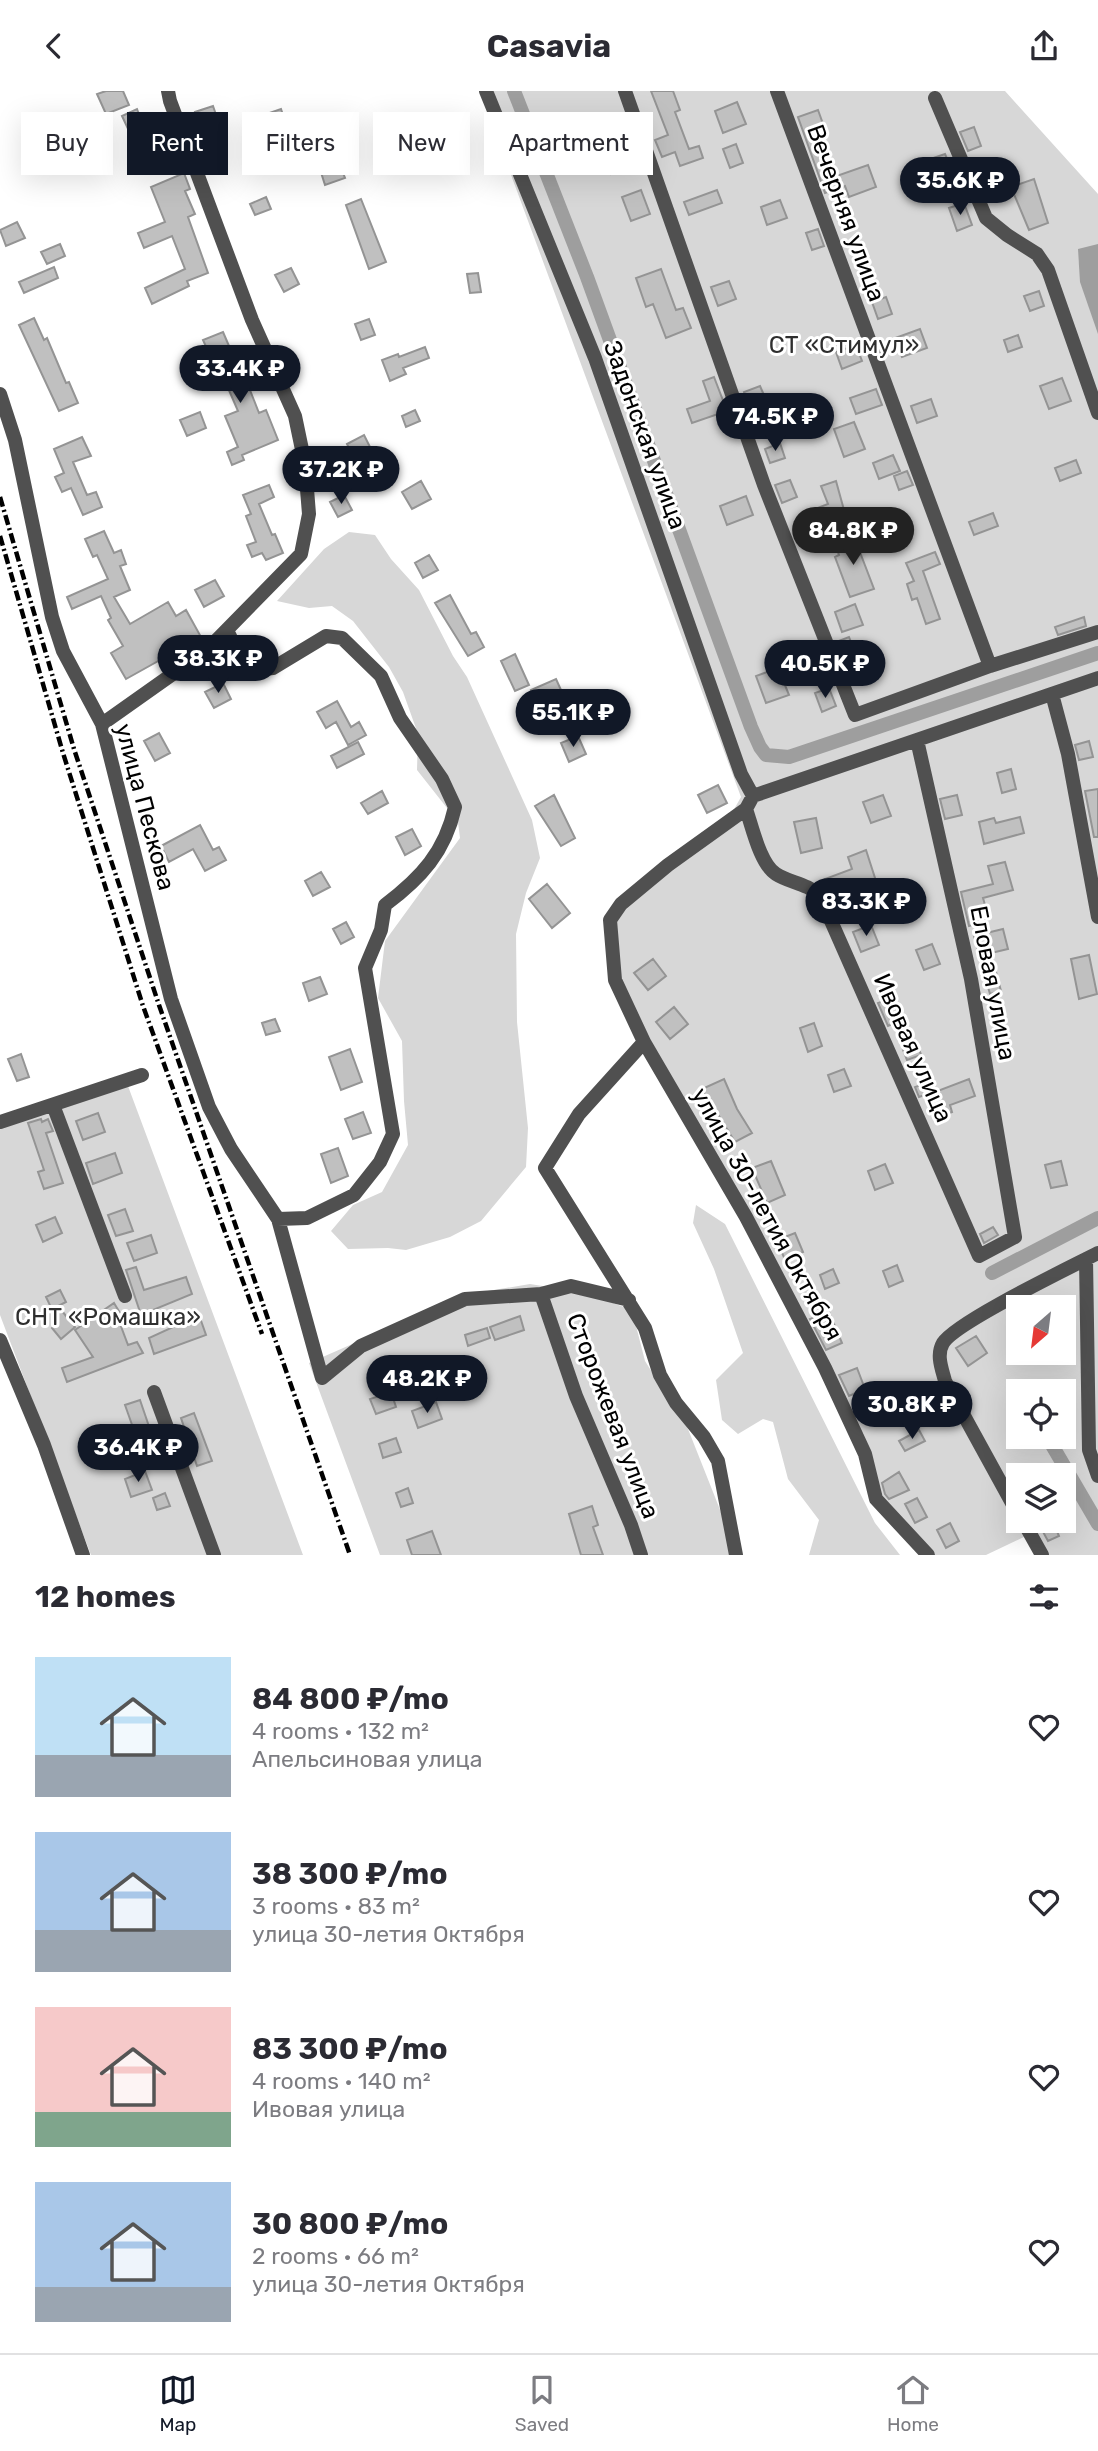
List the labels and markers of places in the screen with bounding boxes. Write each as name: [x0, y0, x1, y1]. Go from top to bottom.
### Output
pin: 35.6K ₽: [895, 157, 1025, 217]
pin: 33.4K ₽: [175, 345, 305, 405]
pin: 74.5K ₽: [710, 393, 840, 453]
pin: 37.2K ₽: [276, 447, 406, 506]
pin: 84.8K ₽: [788, 507, 918, 567]
pin: 38.3K ₽: [153, 635, 283, 695]
pin: 40.5K ₽: [760, 641, 890, 700]
pin: 55.1K ₽: [508, 689, 638, 749]
pin: 83.3K ₽: [801, 879, 931, 938]
pin: 48.2K ₽: [362, 1355, 492, 1415]
pin: 30.8K ₽: [847, 1381, 977, 1441]
pin: 36.4K ₽: [73, 1425, 203, 1484]

